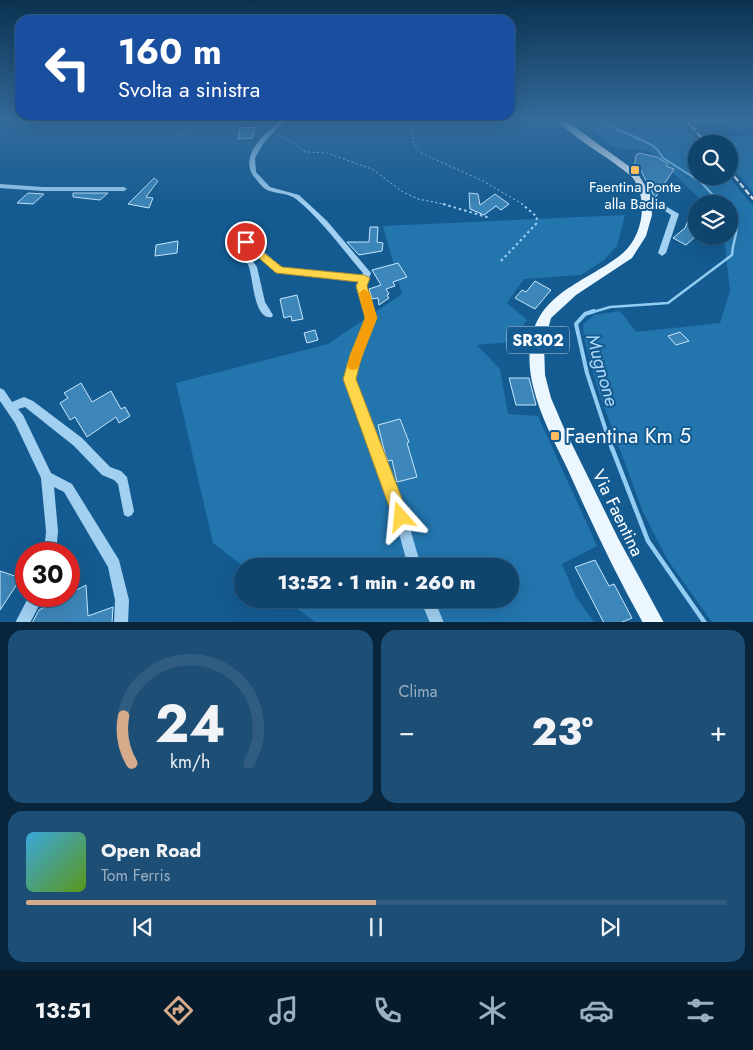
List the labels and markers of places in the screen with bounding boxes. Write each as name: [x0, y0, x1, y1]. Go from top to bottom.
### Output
marker: Faentina Ponte alla Badia: [629, 164, 641, 176]
place label: Faentina Ponte alla Badia: [589, 176, 681, 215]
pin: [225, 221, 267, 263]
place label: Faentina Km 5: [565, 421, 691, 451]
marker: Faentina Km 5: [549, 430, 561, 442]

